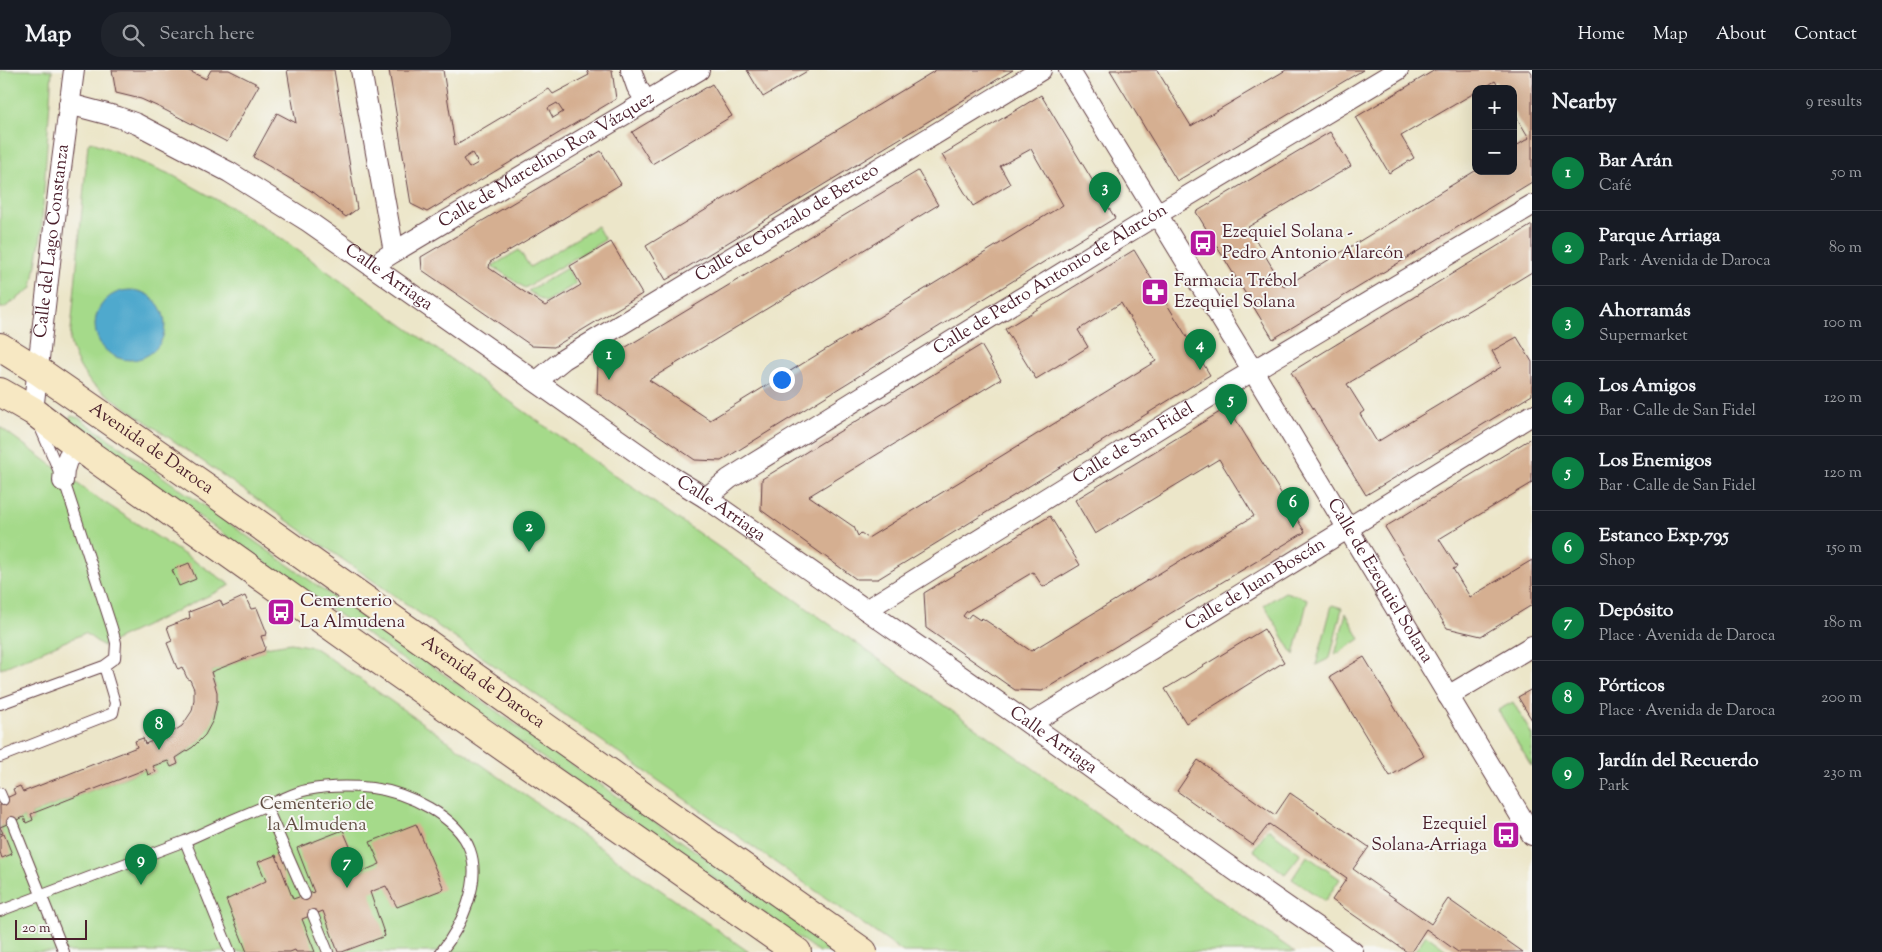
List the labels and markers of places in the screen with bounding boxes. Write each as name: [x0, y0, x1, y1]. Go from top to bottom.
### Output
pin: 3: [1089, 172, 1121, 213]
place label: Ezequiel Solana - Pedro Antonio Alarcón: [1222, 220, 1404, 267]
bus stop icon: Ezequiel Solana - Pedro Antonio Alarcón: [1188, 228, 1218, 258]
place label: Farmacia Trébol Ezequiel Solana: [1174, 269, 1297, 316]
pharmacy icon: Farmacia Trébol Ezequiel Solana: [1140, 277, 1170, 307]
pin: 4: [1184, 329, 1216, 370]
pin: 1: [593, 339, 625, 380]
pin: 5: [1215, 384, 1247, 425]
pin: 6: [1277, 487, 1309, 528]
pin: 2: [513, 511, 545, 552]
place label: Cementerio La Almudena: [300, 589, 405, 636]
bus stop icon: Cementerio La Almudena: [266, 597, 296, 627]
pin: 8: [143, 709, 175, 750]
place label: Ezequiel Solana-Arriaga: [1371, 812, 1487, 859]
bus stop icon: Ezequiel Solana-Arriaga: [1491, 820, 1521, 850]
pin: 9: [125, 844, 157, 885]
pin: 7: [331, 847, 363, 888]

